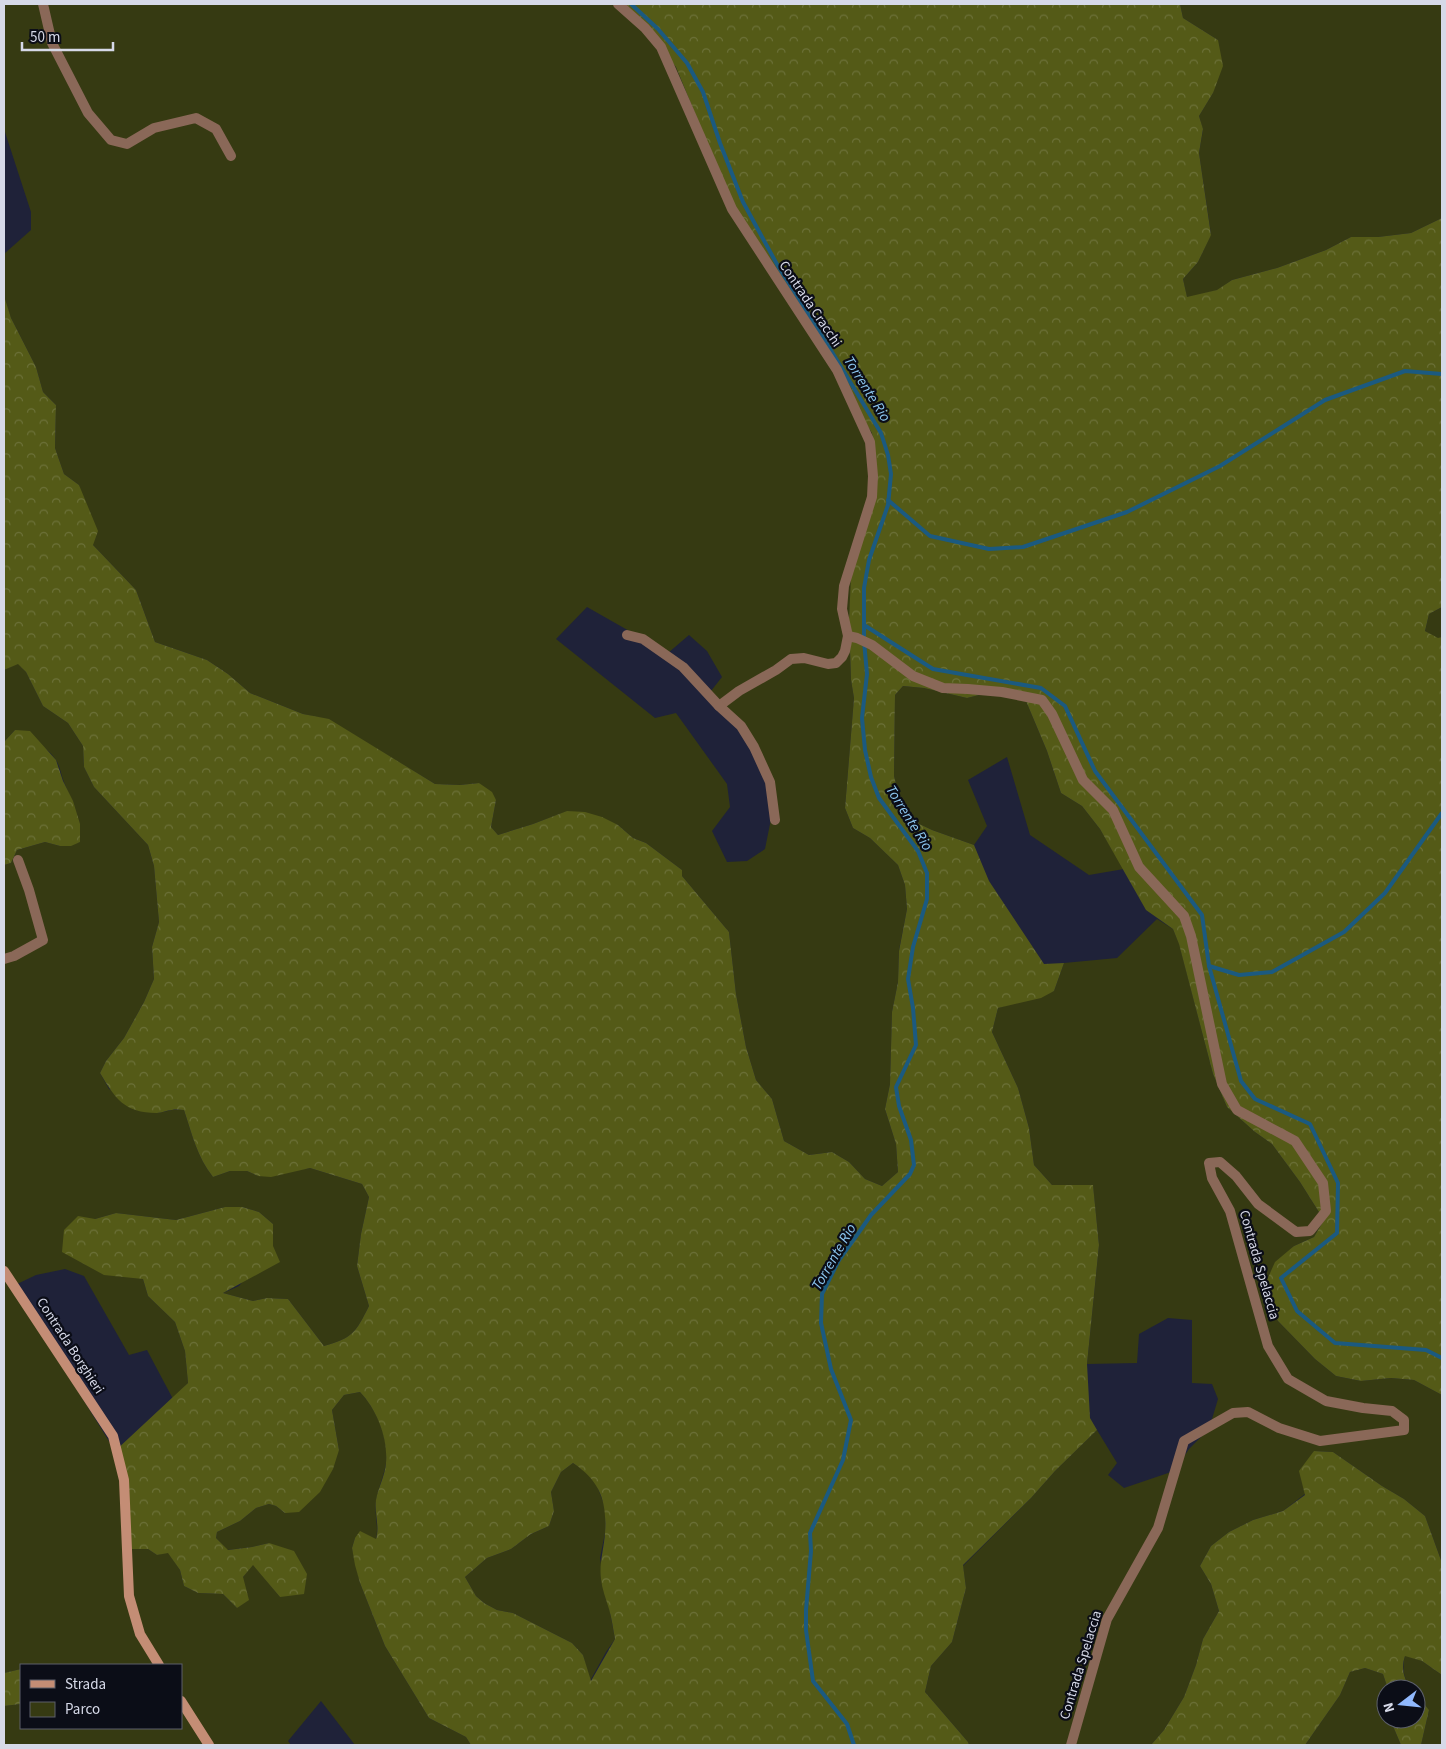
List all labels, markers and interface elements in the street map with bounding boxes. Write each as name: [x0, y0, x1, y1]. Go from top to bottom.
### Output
scale bar: [22, 20, 114, 52]
text: 50 m: [30, 27, 60, 48]
street label: Contrada Cracchi: [774, 257, 846, 351]
water label: Torrente Rio: [839, 352, 896, 426]
water label: Torrente Rio: [881, 781, 938, 855]
street label: Contrada Spelaccia: [1234, 1208, 1284, 1322]
water label: Torrente Rio: [806, 1219, 862, 1294]
street label: Contrada Borghieri: [31, 1294, 109, 1398]
street label: Contrada Spelaccia: [1055, 1608, 1107, 1722]
legend: [20, 1664, 182, 1729]
text: Strada: [65, 1674, 106, 1695]
north arrow: [1376, 1679, 1426, 1729]
text: Parco: [65, 1699, 100, 1720]
text: N: [1379, 1700, 1400, 1715]

